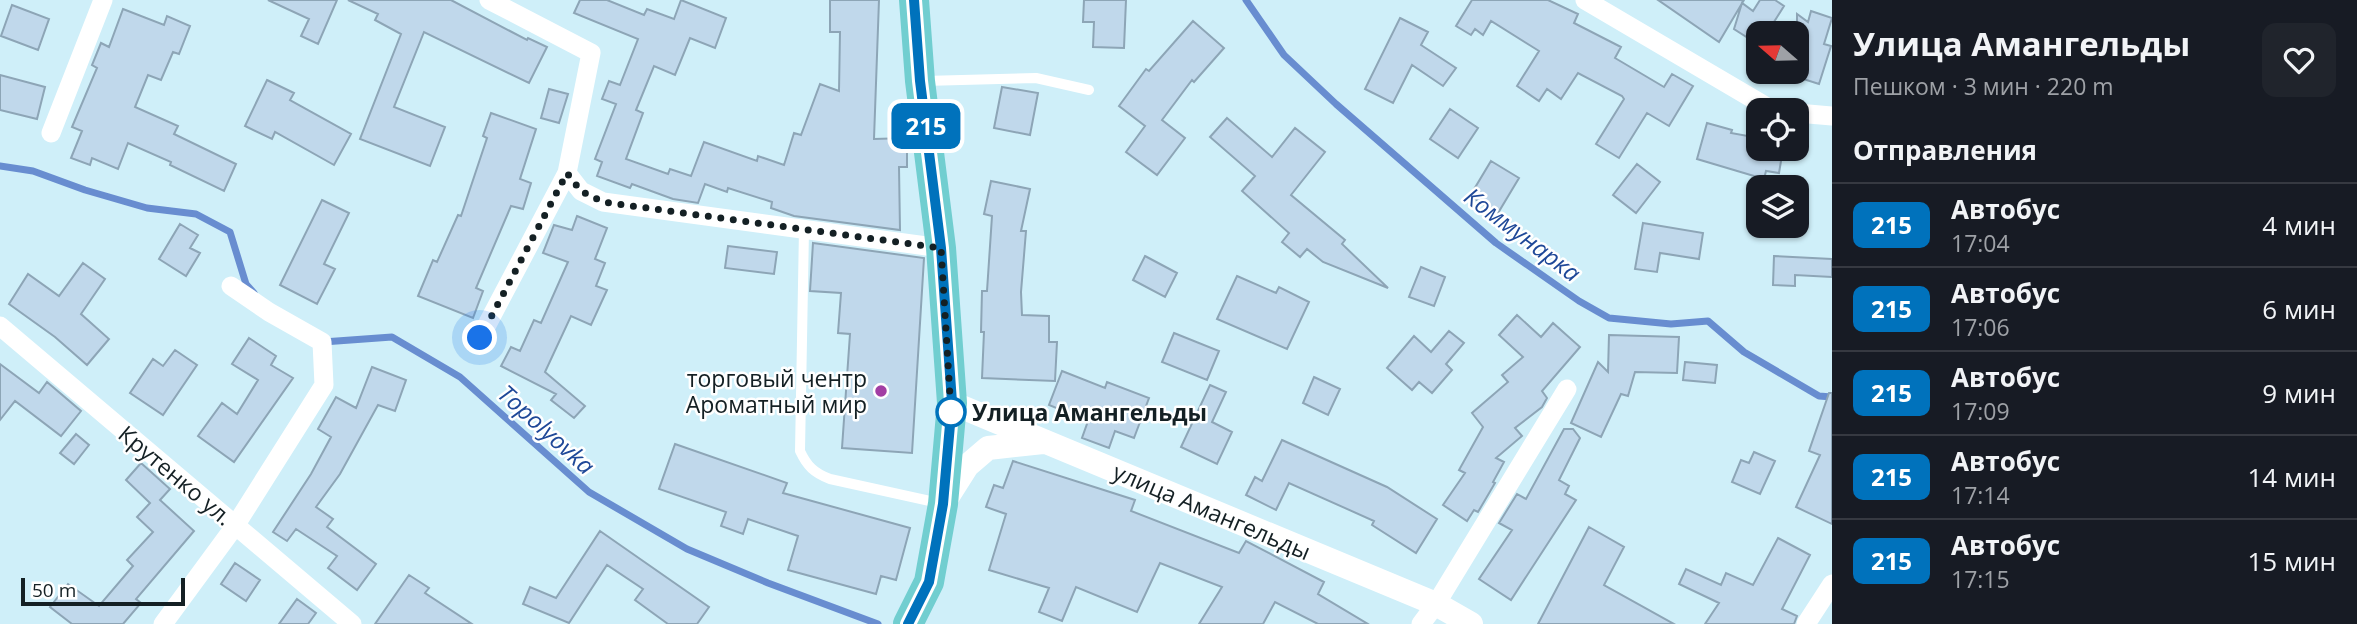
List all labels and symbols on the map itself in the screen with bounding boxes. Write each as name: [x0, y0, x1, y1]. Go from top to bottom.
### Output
north arrow: [1746, 21, 1810, 84]
line badge: 215: [886, 103, 966, 149]
water label: Коммунарка: [1458, 179, 1588, 289]
your location: [462, 320, 497, 355]
place label: торговый чентр Ароматный мир: [686, 362, 867, 420]
water label: Topolyovka: [491, 377, 603, 482]
marker: торговый чентр Ароматный мир: [873, 383, 889, 399]
place label: Улица Амангельды: [972, 396, 1207, 428]
marker: Улица Амангельды: [936, 397, 966, 427]
street label: Крутенко ул.: [112, 418, 240, 532]
street label: улица Амангельды: [1108, 455, 1316, 567]
scale bar: [21, 575, 186, 607]

